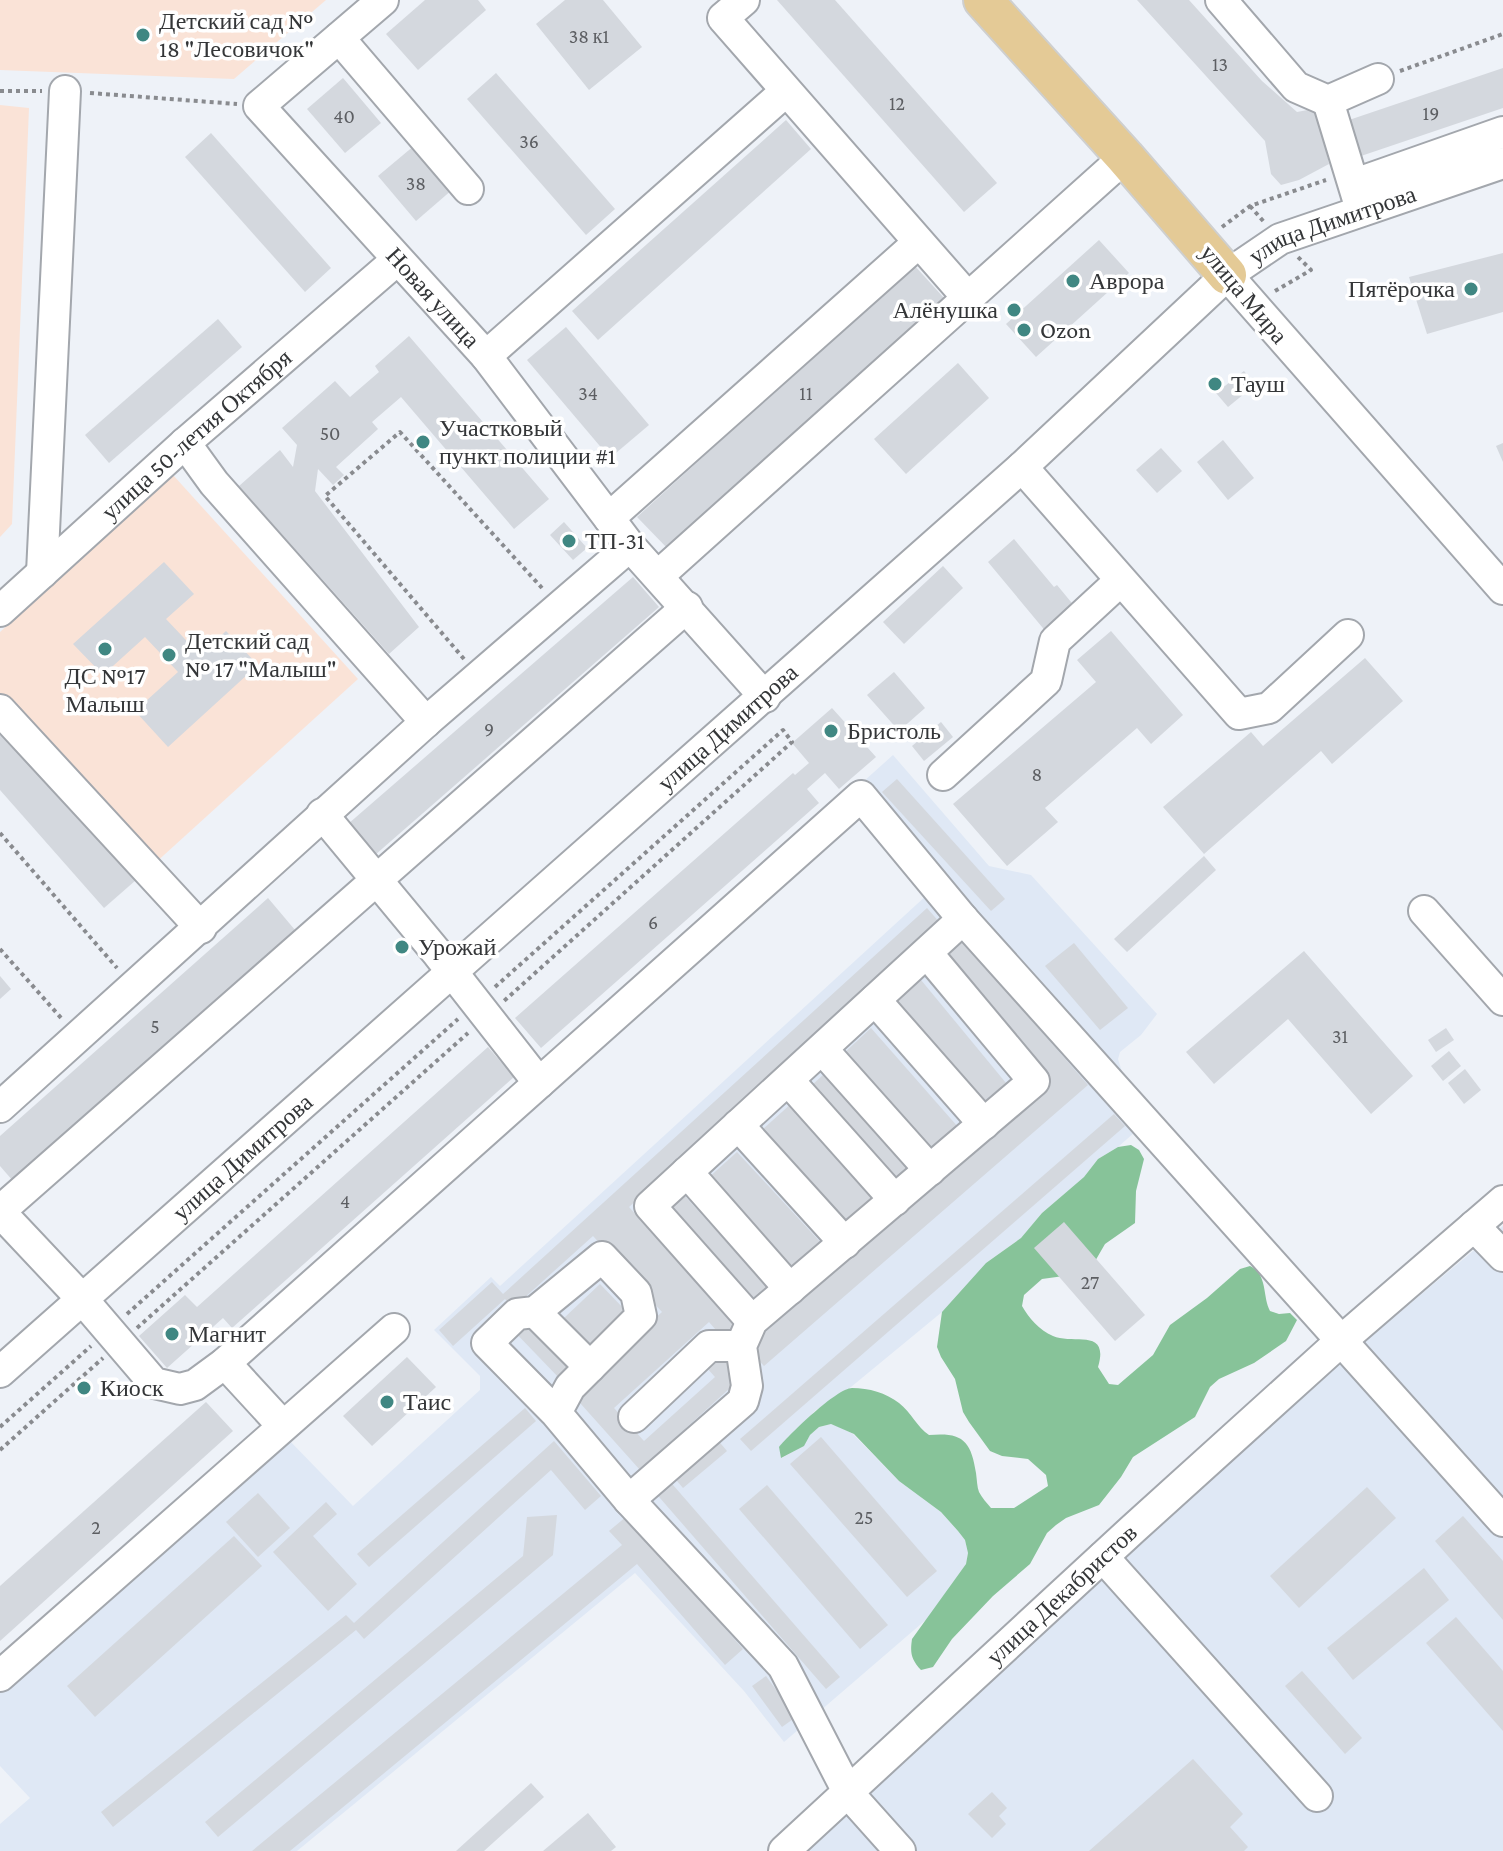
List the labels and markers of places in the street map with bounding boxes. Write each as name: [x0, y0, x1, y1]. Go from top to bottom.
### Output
place label: Детский сад № 18 "Лесовичок": [159, 7, 314, 62]
marker: Детский сад № 18 "Лесовичок": [134, 26, 152, 44]
place label: Аврора: [1089, 267, 1165, 294]
marker: Аврора: [1064, 272, 1082, 290]
place label: Пятёрочка: [1348, 275, 1455, 302]
marker: Пятёрочка: [1462, 280, 1480, 298]
place label: Алёнушка: [893, 296, 998, 323]
marker: Алёнушка: [1005, 301, 1023, 319]
place label: Ozon: [1040, 316, 1091, 343]
marker: Ozon: [1015, 321, 1033, 339]
place label: Тауш: [1231, 370, 1285, 397]
marker: Тауш: [1206, 375, 1224, 393]
place label: Участковый пункт полиции #1: [439, 414, 616, 469]
marker: Участковый пункт полиции #1: [414, 433, 432, 451]
place label: ТП-31: [585, 527, 645, 554]
marker: ТП-31: [560, 532, 578, 550]
place label: Детский сад № 17 "Малыш": [185, 627, 337, 682]
marker: ДС №17 Малыш: [96, 640, 114, 658]
marker: Детский сад № 17 "Малыш": [160, 646, 178, 664]
place label: ДС №17 Малыш: [64, 662, 146, 717]
place label: Бристоль: [847, 717, 941, 744]
marker: Бристоль: [822, 722, 840, 740]
place label: Урожай: [418, 933, 497, 960]
marker: Урожай: [393, 938, 411, 956]
place label: Магнит: [188, 1320, 267, 1347]
marker: Магнит: [163, 1325, 181, 1343]
place label: Киоск: [100, 1374, 164, 1401]
marker: Киоск: [75, 1379, 93, 1397]
place label: Таис: [403, 1388, 451, 1415]
marker: Таис: [378, 1393, 396, 1411]

